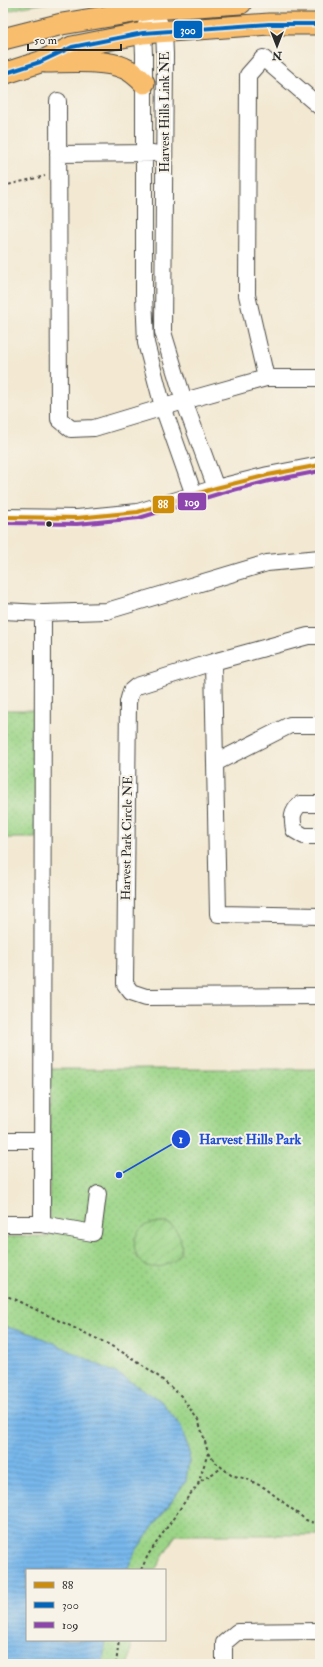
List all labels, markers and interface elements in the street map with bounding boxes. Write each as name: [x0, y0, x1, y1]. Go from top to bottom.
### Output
line badge: 300: [173, 20, 203, 39]
text: 300: [180, 24, 196, 37]
scale bar: [28, 26, 121, 52]
north arrow: [257, 26, 297, 66]
text: 50 m: [34, 33, 58, 48]
text: N: [271, 49, 283, 62]
street label: Harvest Hills Link NE: [157, 52, 173, 172]
line badge: 109: [177, 492, 207, 511]
line badge: 88: [152, 495, 175, 514]
text: 109: [184, 496, 200, 509]
text: 88: [158, 498, 169, 511]
unlabelled marker: [44, 519, 54, 529]
street label: Harvest Park Circle NE: [118, 775, 136, 901]
callout: Harvest Hills Park: [171, 1126, 309, 1152]
text: Harvest Hills Park: [199, 1131, 301, 1148]
text: 1: [179, 1132, 183, 1147]
legend: [26, 1569, 166, 1641]
text: 88: [62, 1578, 74, 1593]
text: 300: [62, 1598, 79, 1613]
text: 109: [62, 1618, 79, 1633]

